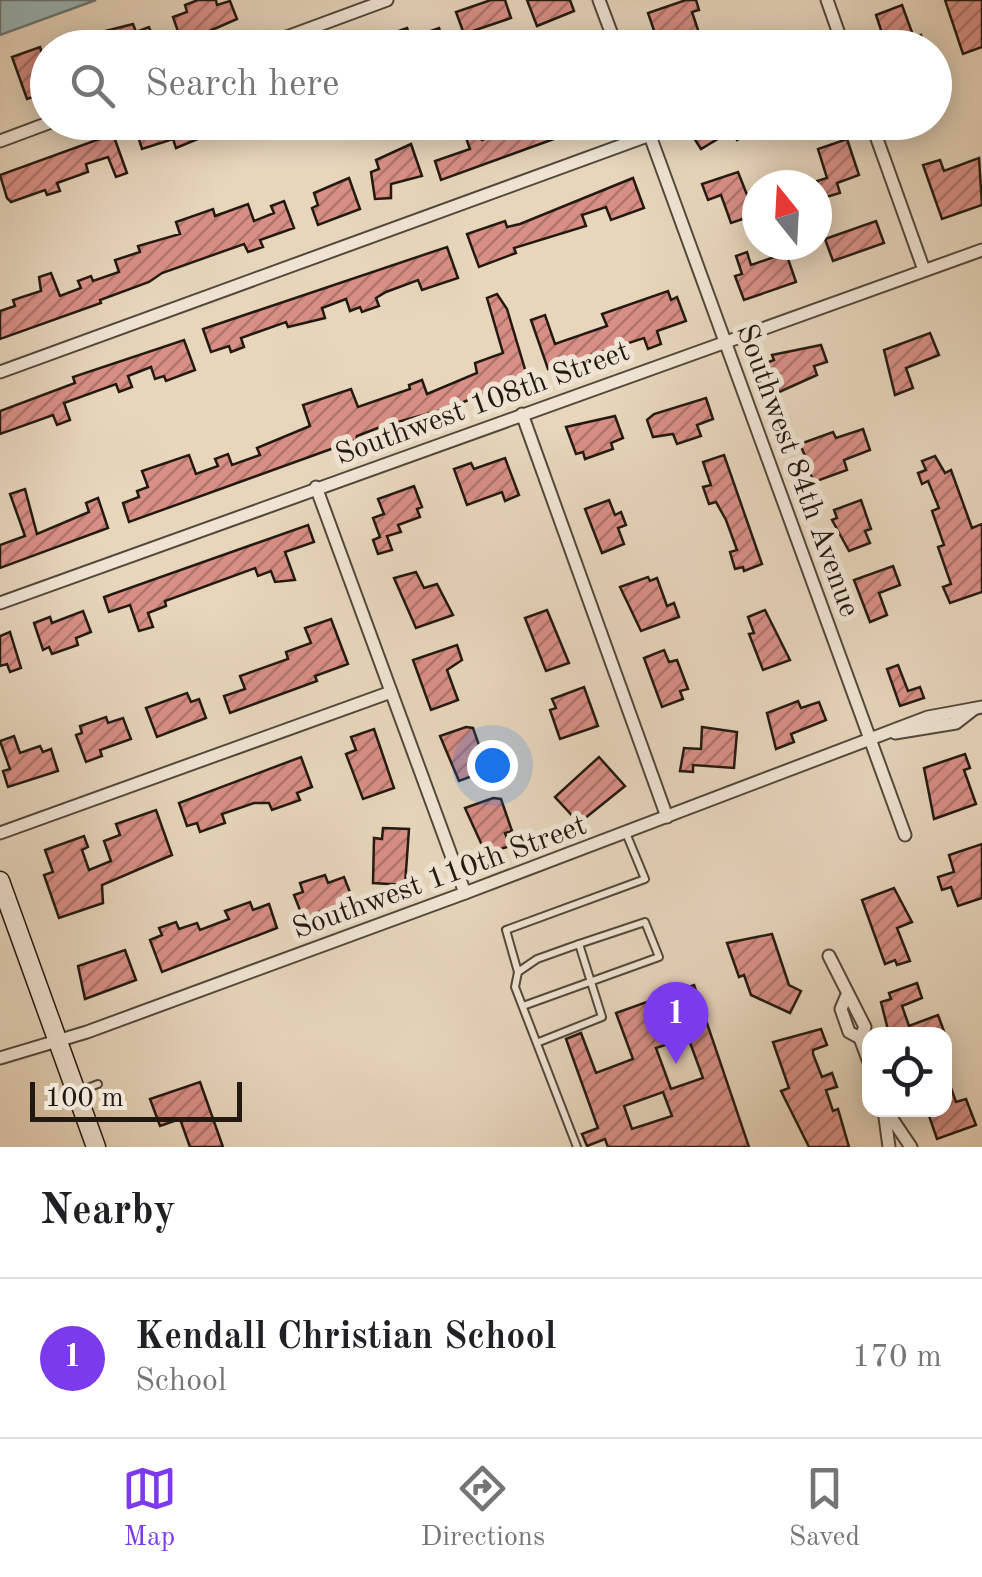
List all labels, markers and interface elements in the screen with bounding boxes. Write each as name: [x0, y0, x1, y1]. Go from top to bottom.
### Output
search box: [30, 30, 952, 140]
icon: search: [65, 58, 120, 113]
text: Search here: [145, 66, 340, 104]
north arrow: [742, 170, 832, 260]
street label: Southwest 84th Avenue: [730, 320, 864, 621]
street label: Southwest 108th Street: [332, 337, 634, 471]
your location: [467, 740, 518, 791]
street label: Southwest 110th Street: [289, 811, 591, 945]
pin: 1: [644, 982, 708, 1064]
map controls: [862, 1027, 952, 1117]
button: locate: [862, 1027, 952, 1117]
scale bar: [30, 1077, 242, 1122]
text: 100 m: [45, 1085, 124, 1113]
text: Nearby: [40, 1191, 176, 1233]
text: Kendall Christian School: [135, 1319, 556, 1357]
text: 1: [63, 1342, 82, 1374]
text: 170 m: [852, 1342, 942, 1374]
text: School: [135, 1366, 227, 1398]
tab: Map: [122, 1461, 177, 1556]
tab: Directions: [421, 1461, 545, 1556]
tab: Saved: [789, 1461, 860, 1556]

